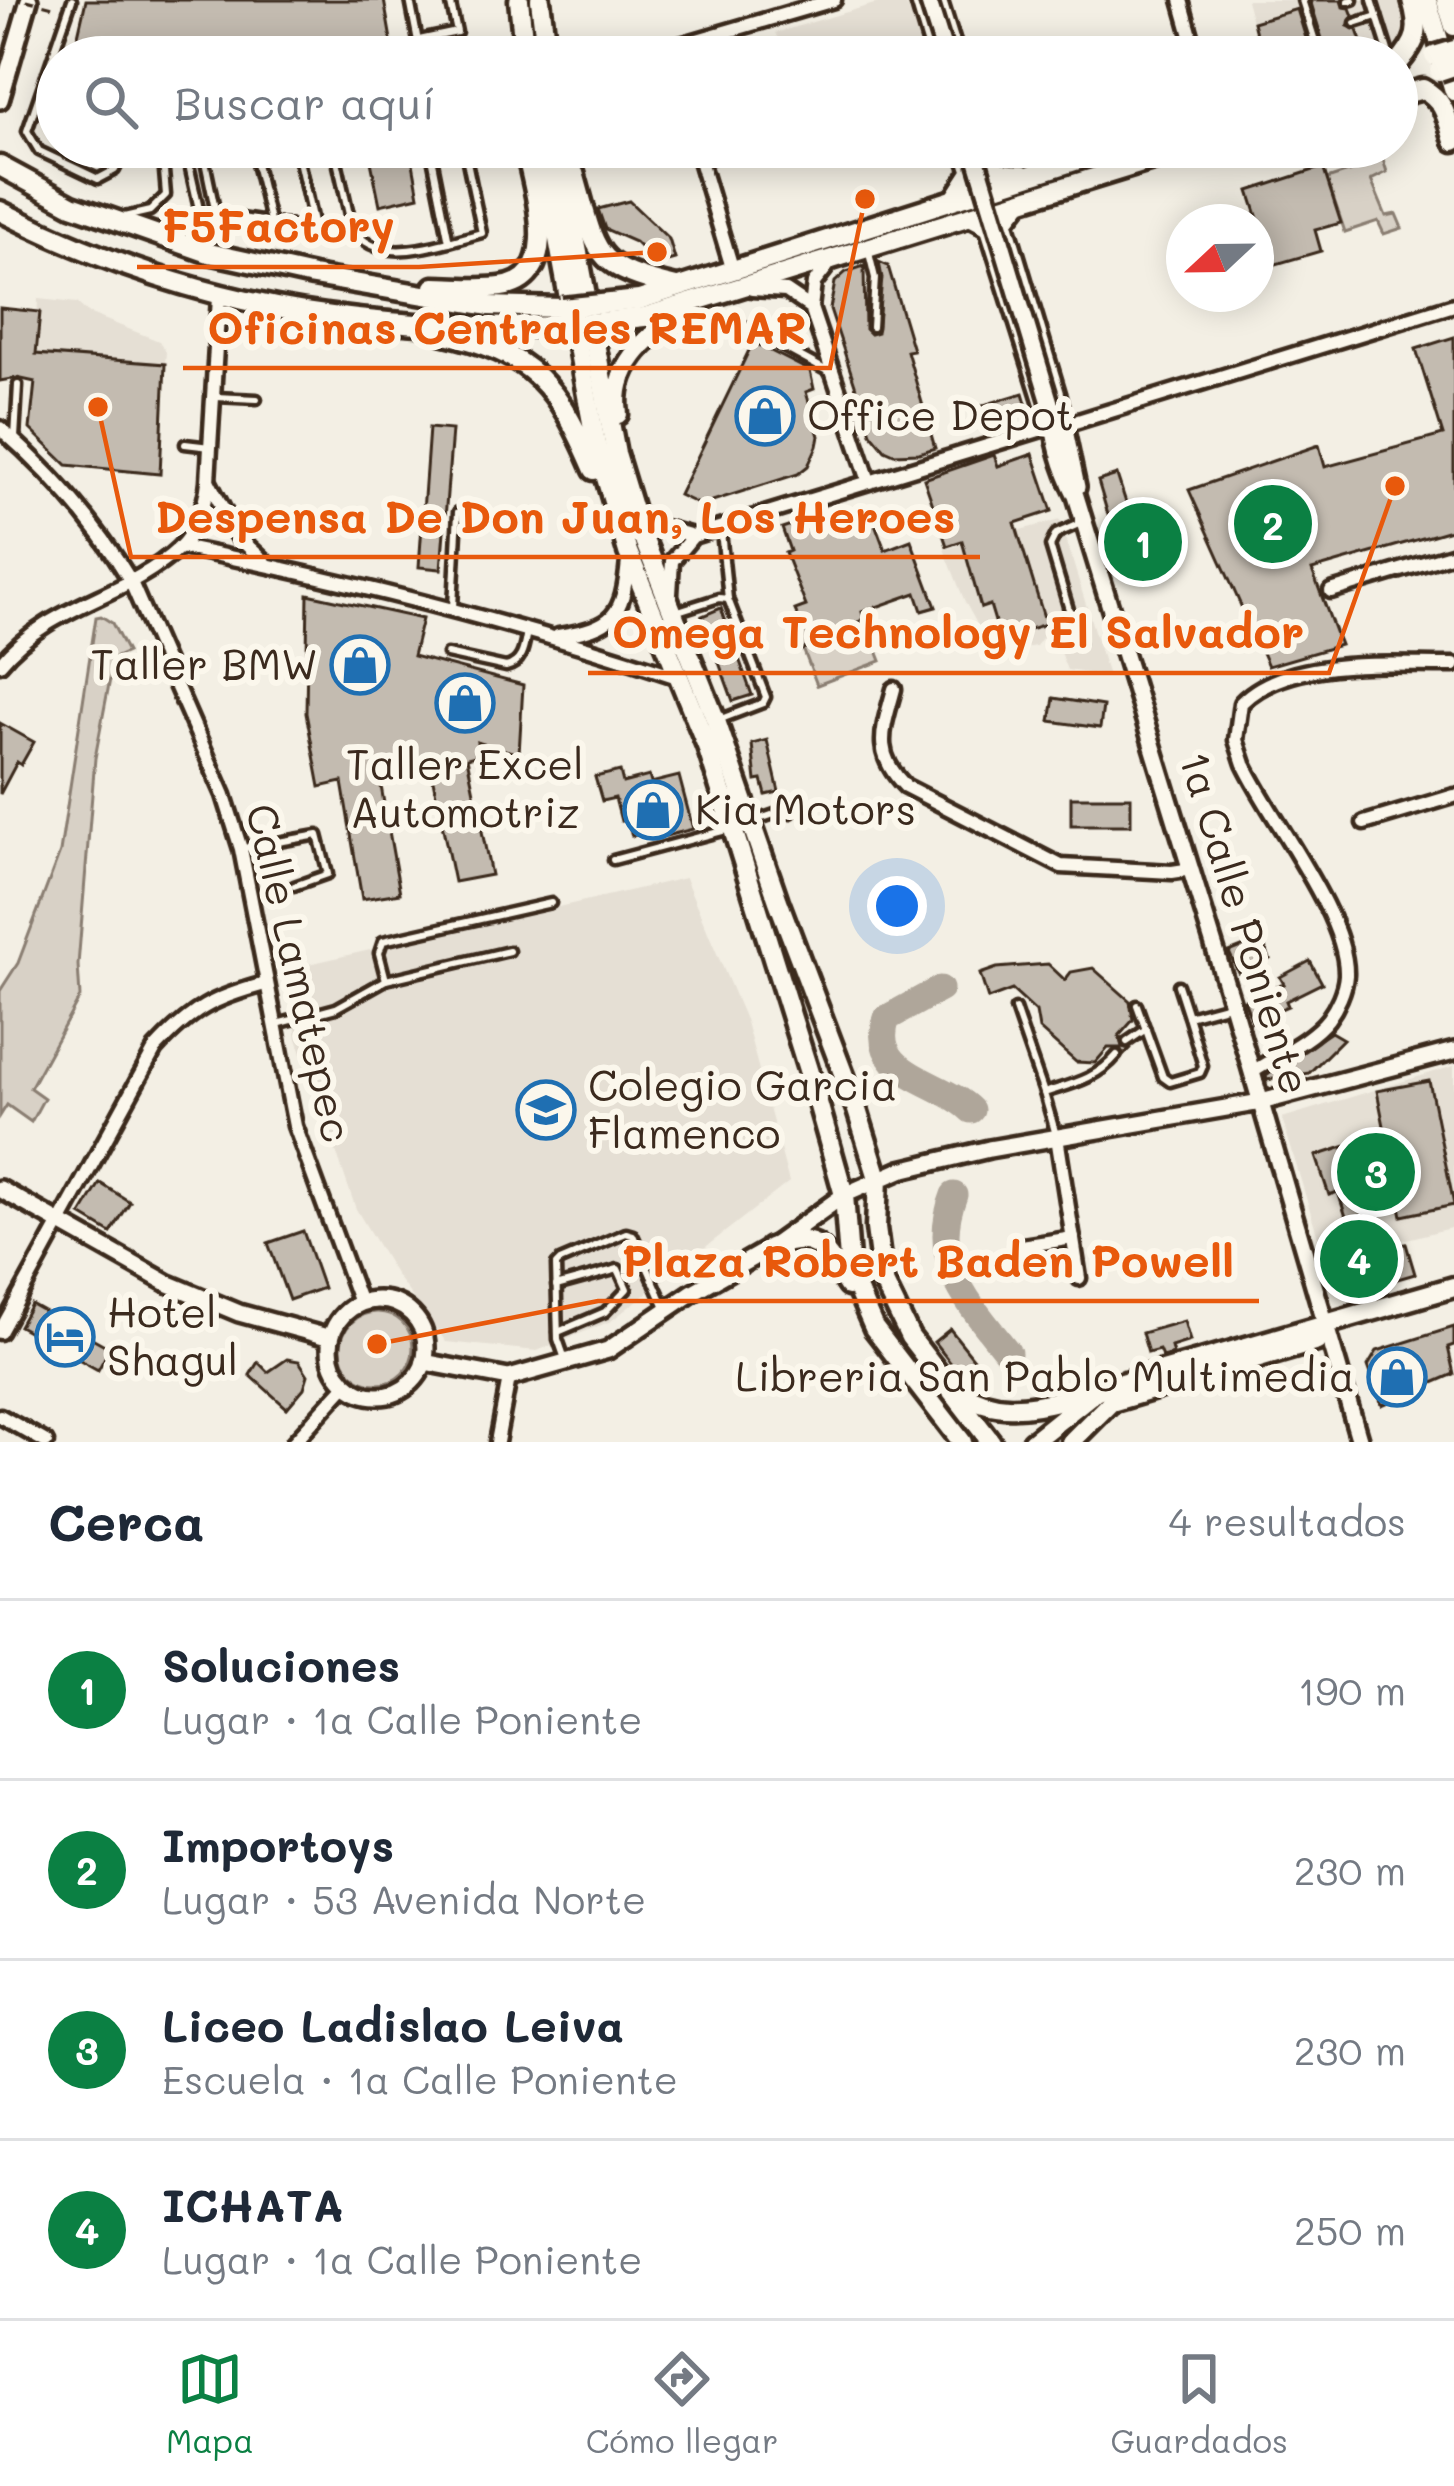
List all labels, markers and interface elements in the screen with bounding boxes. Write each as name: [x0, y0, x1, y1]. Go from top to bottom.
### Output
search box: [36, 36, 1418, 168]
icon: search: [78, 69, 144, 135]
text: Buscar aquí: [174, 73, 436, 131]
callout: F5Factory: [137, 186, 419, 267]
text: F5Factory: [161, 195, 395, 254]
north arrow: [1166, 204, 1274, 312]
callout: Oficinas Centrales REMAR: [183, 287, 830, 368]
text: Oficinas Centrales REMAR: [207, 297, 807, 355]
shop icon: Office Depot: [734, 385, 796, 447]
place label: Office Depot: [807, 387, 1074, 442]
callout: Despensa De Don Juan, Los Heroes: [131, 476, 980, 557]
pin: 2: [1234, 479, 1312, 569]
text: Despensa De Don Juan, Los Heroes: [155, 486, 955, 544]
pin: 1: [1104, 497, 1182, 587]
callout: Omega Technology El Salvador: [588, 592, 1329, 673]
text: Omega Technology El Salvador: [612, 601, 1304, 660]
shop icon: Taller BMW: [329, 634, 391, 696]
place label: Taller BMW: [90, 636, 318, 691]
shop icon: Taller Excel Automotriz: [434, 672, 496, 734]
place label: Taller Excel Automotriz: [346, 736, 584, 839]
street label: 1a Calle Poniente: [1168, 745, 1325, 1101]
shop icon: Kia Motors: [622, 779, 684, 841]
place label: Kia Motors: [695, 781, 916, 836]
street label: Calle Lamatepec: [235, 798, 366, 1147]
your location: [867, 876, 927, 936]
place label: Colegio Garcia Flamenco: [588, 1057, 897, 1160]
school or university icon: Colegio Garcia Flamenco: [515, 1079, 577, 1141]
pin: 3: [1337, 1127, 1415, 1217]
pin: 4: [1320, 1214, 1398, 1304]
callout: Plaza Robert Baden Powell: [598, 1220, 1259, 1301]
text: Plaza Robert Baden Powell: [622, 1230, 1234, 1288]
place label: Hotel Shagul: [107, 1284, 238, 1387]
hotel icon: Hotel Shagul: [34, 1306, 96, 1368]
shop icon: Libreria San Pablo Multimedia: [1366, 1346, 1428, 1408]
place label: Libreria San Pablo Multimedia: [735, 1348, 1355, 1403]
text: Cerca: [48, 1487, 205, 1554]
text: 4 resultados: [1169, 1495, 1406, 1546]
text: Soluciones: [162, 1635, 400, 1693]
text: 1: [78, 1664, 96, 1715]
text: 190 m: [1298, 1664, 1406, 1715]
text: Lugar · 1a Calle Poniente: [162, 1693, 642, 1744]
text: Importoys: [162, 1815, 394, 1873]
text: 2: [76, 1844, 98, 1895]
text: 230 m: [1294, 1844, 1406, 1895]
text: Lugar · 53 Avenida Norte: [162, 1873, 646, 1924]
text: Liceo Ladislao Leiva: [162, 1995, 624, 2053]
text: 3: [75, 2024, 99, 2075]
text: 230 m: [1294, 2024, 1406, 2075]
text: Escuela · 1a Calle Poniente: [162, 2053, 678, 2104]
text: ICHATA: [162, 2175, 344, 2233]
text: 4: [75, 2204, 99, 2255]
text: 250 m: [1294, 2204, 1406, 2255]
text: Lugar · 1a Calle Poniente: [162, 2233, 642, 2284]
tab: Mapa: [166, 2346, 254, 2461]
tab: Cómo llegar: [586, 2346, 778, 2461]
tab: Guardados: [1110, 2346, 1288, 2461]

